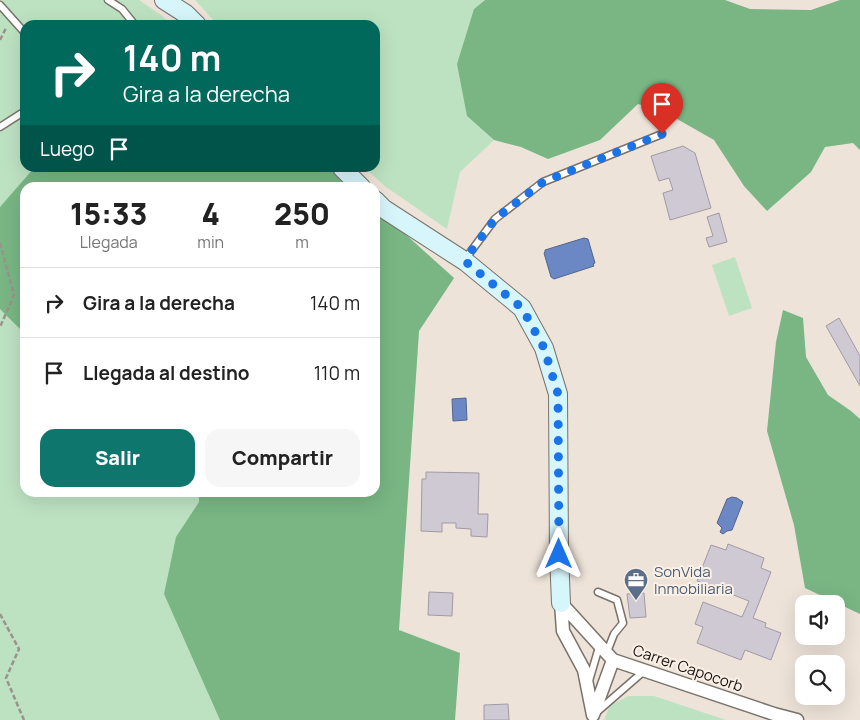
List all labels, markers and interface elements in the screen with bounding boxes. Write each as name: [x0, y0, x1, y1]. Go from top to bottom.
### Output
text: 140 m: [123, 34, 221, 82]
icon: right: [40, 40, 105, 105]
text: Gira a la derecha: [123, 79, 290, 109]
pin: [641, 83, 683, 134]
icon: arrive: [648, 90, 676, 118]
icon: arrive: [105, 135, 133, 163]
text: Luego: [40, 136, 95, 162]
text: 15:33: [70, 193, 147, 234]
text: 4: [201, 193, 220, 234]
text: 250: [274, 193, 330, 234]
text: Llegada: [80, 231, 138, 253]
text: min: [197, 231, 224, 253]
text: m: [295, 231, 309, 253]
icon: right: [40, 289, 68, 317]
text: Gira a la derecha: [83, 290, 235, 316]
text: 140 m: [310, 290, 360, 316]
icon: arrive: [40, 359, 68, 387]
text: Llegada al destino: [83, 360, 250, 386]
text: 110 m: [314, 360, 360, 386]
button: Salir: [40, 429, 195, 487]
button: Compartir: [205, 429, 360, 487]
position arrow: [532, 527, 584, 579]
place label: SonVida Inmobiliaria: [654, 561, 733, 599]
office icon: SonVida Inmobiliaria: [623, 567, 649, 601]
map controls: [795, 595, 845, 705]
button: sound: [795, 595, 845, 645]
street label: Carrer Capocorb: [630, 639, 746, 697]
button: search: [795, 655, 845, 705]

